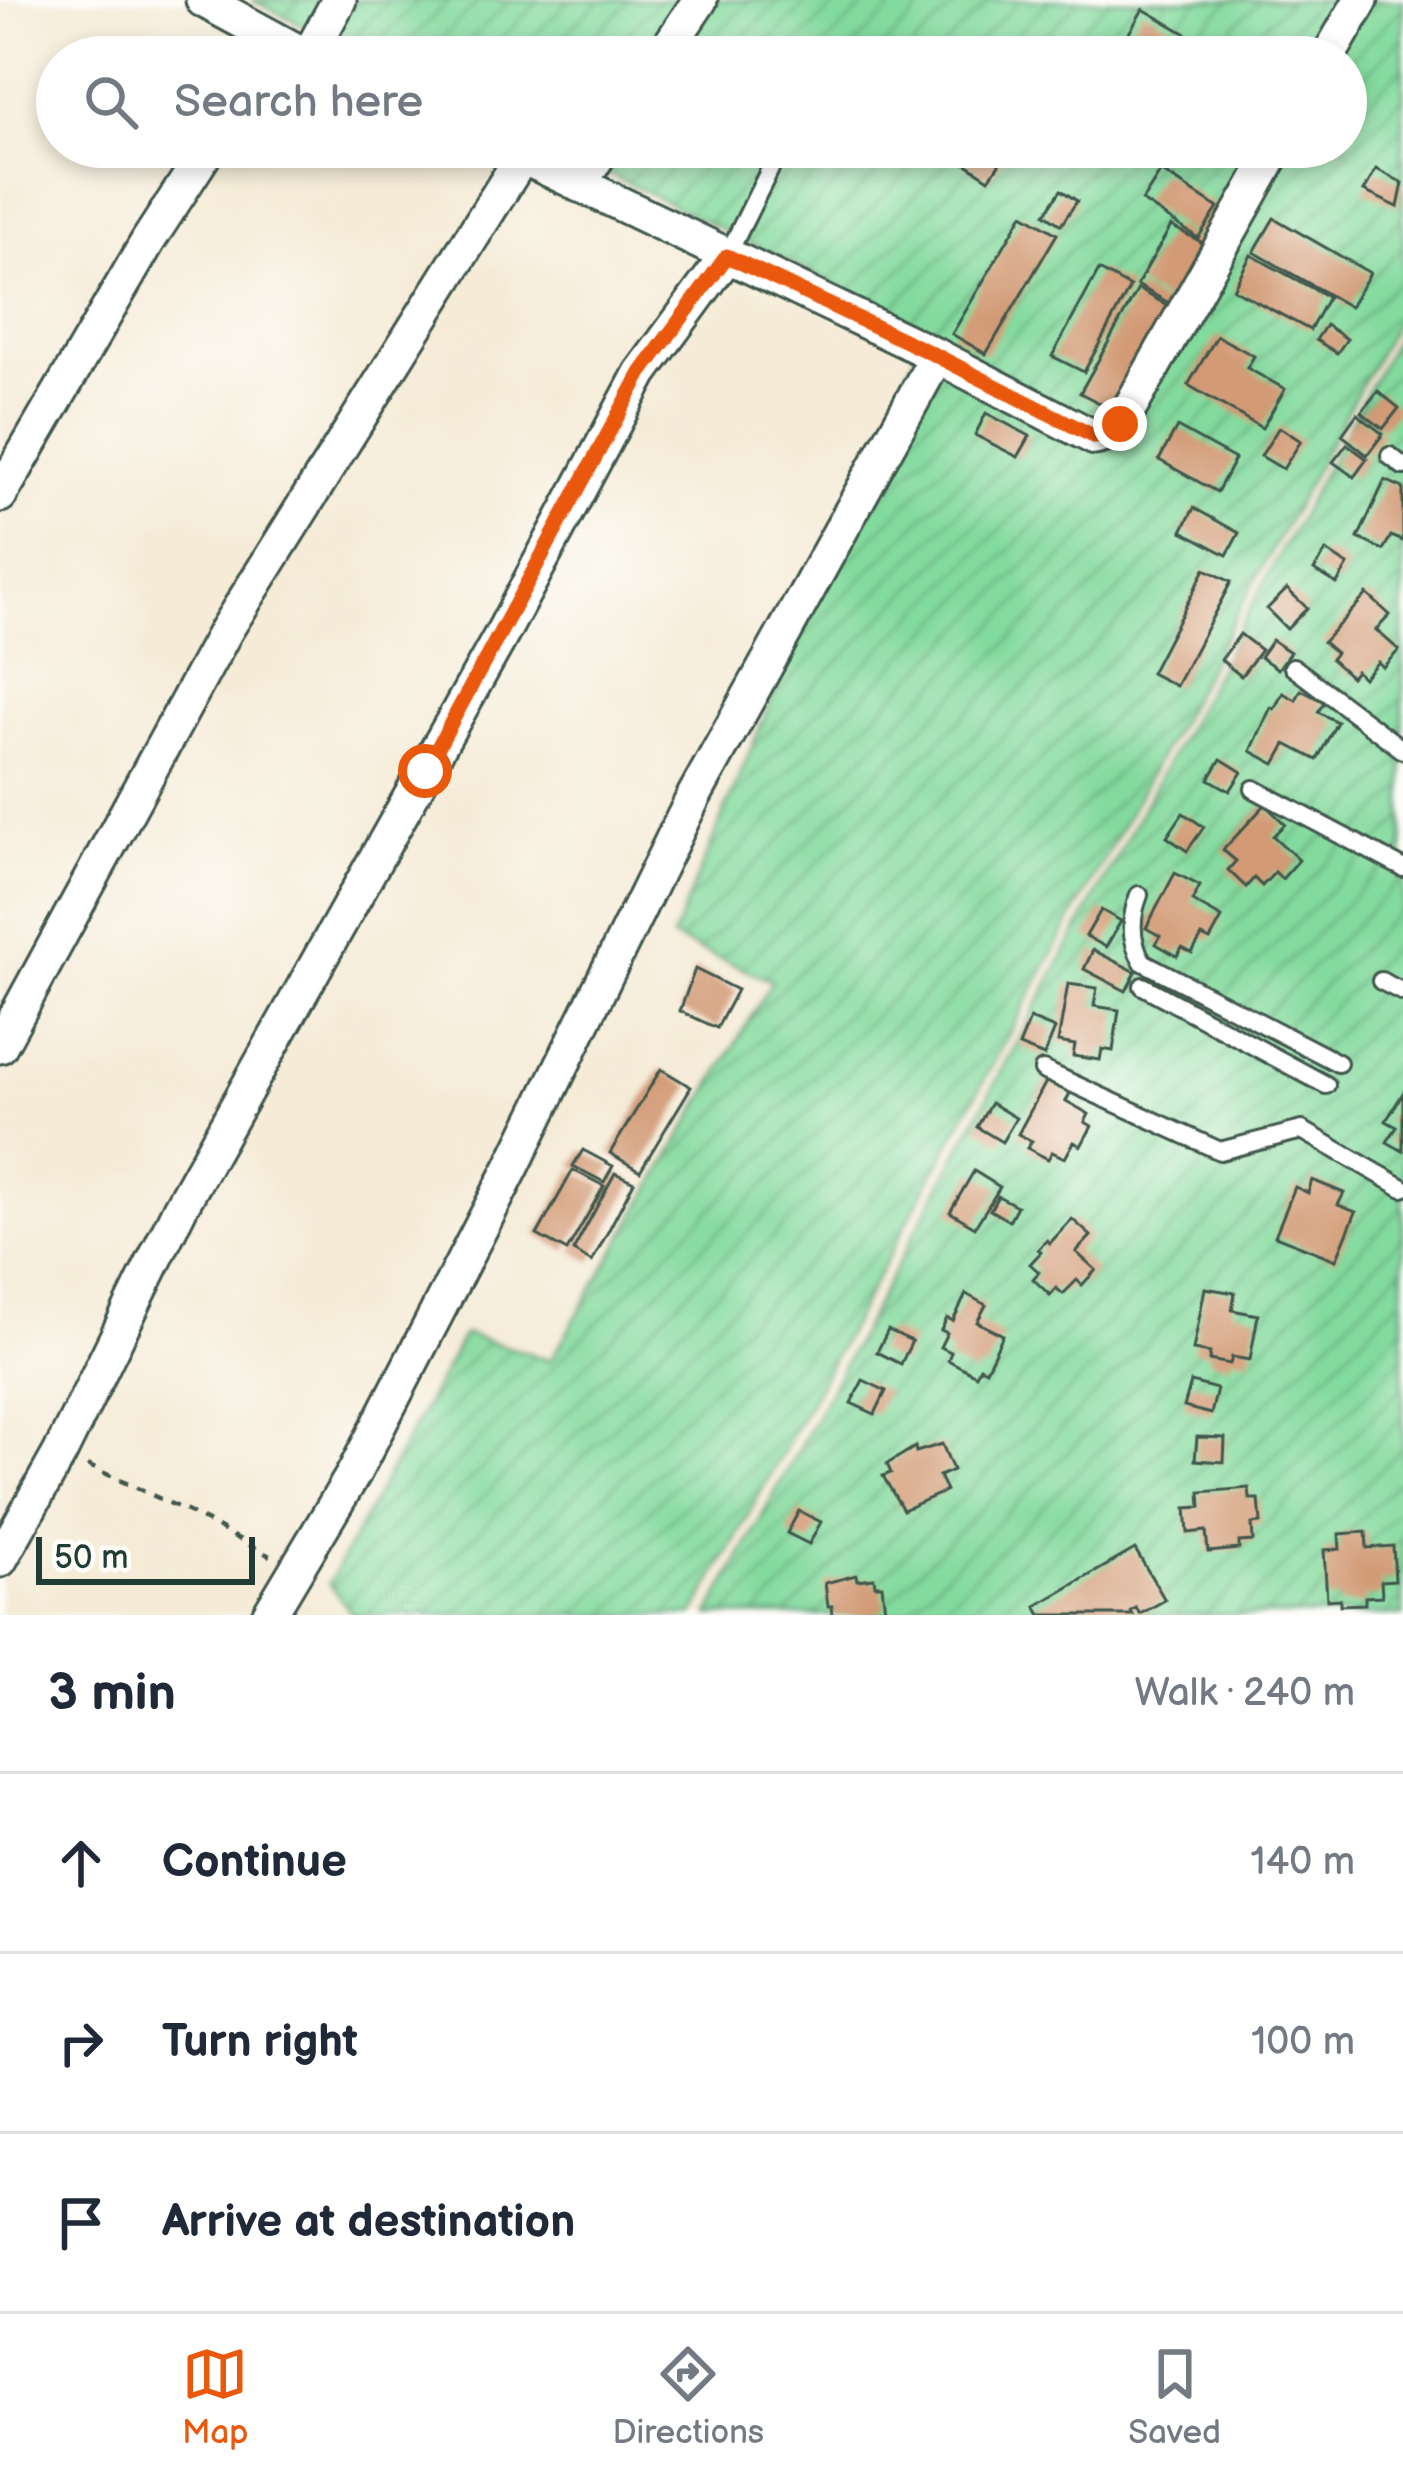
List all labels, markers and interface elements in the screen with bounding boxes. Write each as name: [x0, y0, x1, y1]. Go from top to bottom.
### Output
search box: [36, 36, 1367, 168]
icon: search: [78, 69, 144, 135]
text: Search here: [174, 75, 423, 130]
route end: [1093, 397, 1147, 451]
route start: [398, 744, 452, 798]
scale bar: [36, 1531, 255, 1584]
text: 50 m: [54, 1538, 129, 1578]
text: 3 min: [48, 1663, 176, 1724]
text: Walk · 240 m: [1134, 1670, 1355, 1717]
icon: ahead: [48, 1830, 114, 1896]
text: Continue: [162, 1835, 347, 1890]
text: 140 m: [1250, 1839, 1355, 1886]
icon: right: [48, 2010, 114, 2076]
text: Turn right: [162, 2015, 358, 2070]
text: 100 m: [1251, 2019, 1355, 2066]
icon: arrive: [48, 2190, 114, 2256]
text: Arrive at destination: [162, 2195, 575, 2250]
tab: Map: [182, 2341, 248, 2453]
tab: Directions: [613, 2341, 764, 2453]
tab: Saved: [1128, 2341, 1221, 2453]

